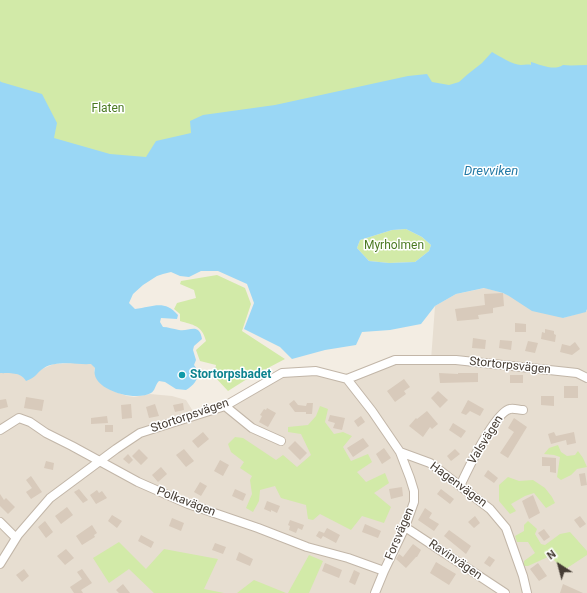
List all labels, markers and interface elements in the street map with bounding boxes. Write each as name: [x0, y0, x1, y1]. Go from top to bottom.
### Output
park label: Flaten: [92, 102, 124, 116]
water label: Drevviken: [464, 164, 518, 180]
park label: Myrholmen: [364, 239, 424, 253]
street label: Stortorpsvägen: [469, 355, 551, 377]
place label: Stortorpsbadet: [190, 368, 271, 382]
marker: Stortorpsbadet: [177, 370, 187, 380]
street label: Stortorpsvägen: [149, 396, 231, 436]
street label: Valsvägen: [465, 413, 507, 467]
street label: Hagenvägen: [427, 460, 489, 510]
street label: Polkavägen: [155, 484, 217, 520]
street label: Forsvägen: [383, 506, 417, 562]
street label: Ravinvägen: [426, 537, 484, 583]
north arrow: [539, 545, 579, 585]
text: N: [545, 547, 559, 562]

